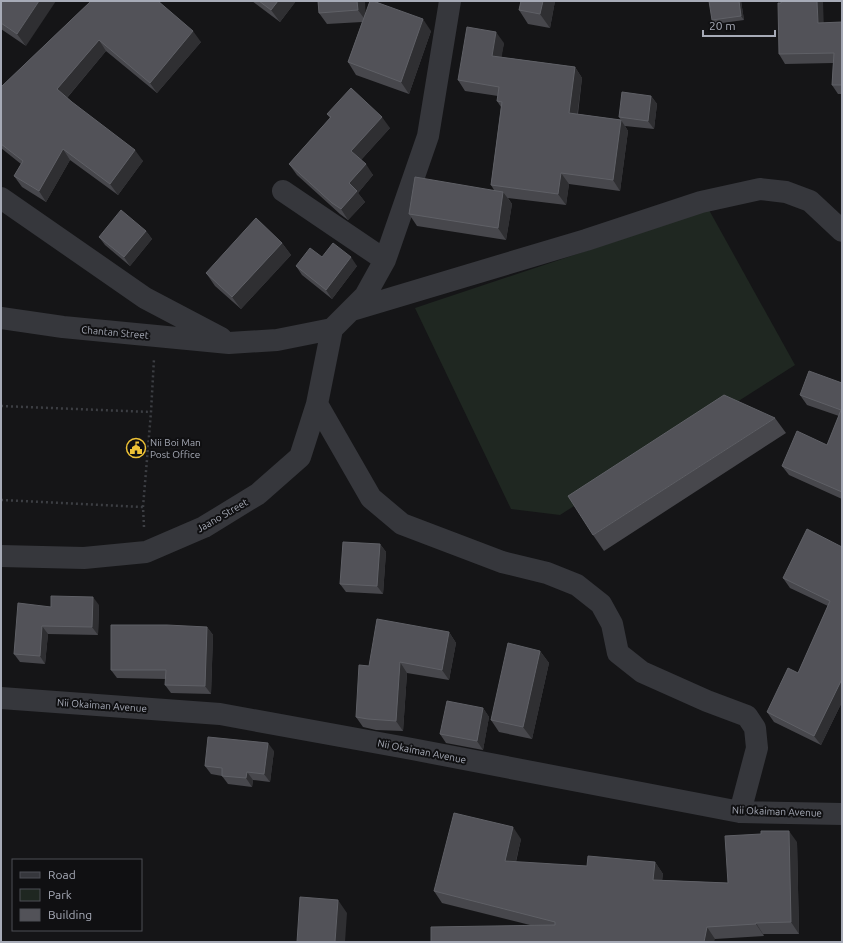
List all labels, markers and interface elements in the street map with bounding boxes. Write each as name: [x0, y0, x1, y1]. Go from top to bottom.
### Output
scale bar: [703, 12, 775, 38]
text: 20 m: [709, 19, 736, 32]
street label: Chantan Street: [81, 324, 149, 341]
public building icon: Nii Boi Man Post Office: [125, 437, 147, 459]
place label: Nii Boi Man Post Office: [150, 437, 201, 460]
street label: Jaano Street: [195, 496, 250, 534]
street label: Nii Okaiman Avenue: [57, 697, 147, 714]
street label: Nii Okaiman Avenue: [377, 737, 467, 765]
street label: Nii Okaiman Avenue: [732, 804, 822, 819]
legend: [12, 859, 142, 931]
text: Road: [48, 868, 76, 881]
text: Park: [48, 888, 72, 901]
text: Building: [48, 908, 92, 921]

